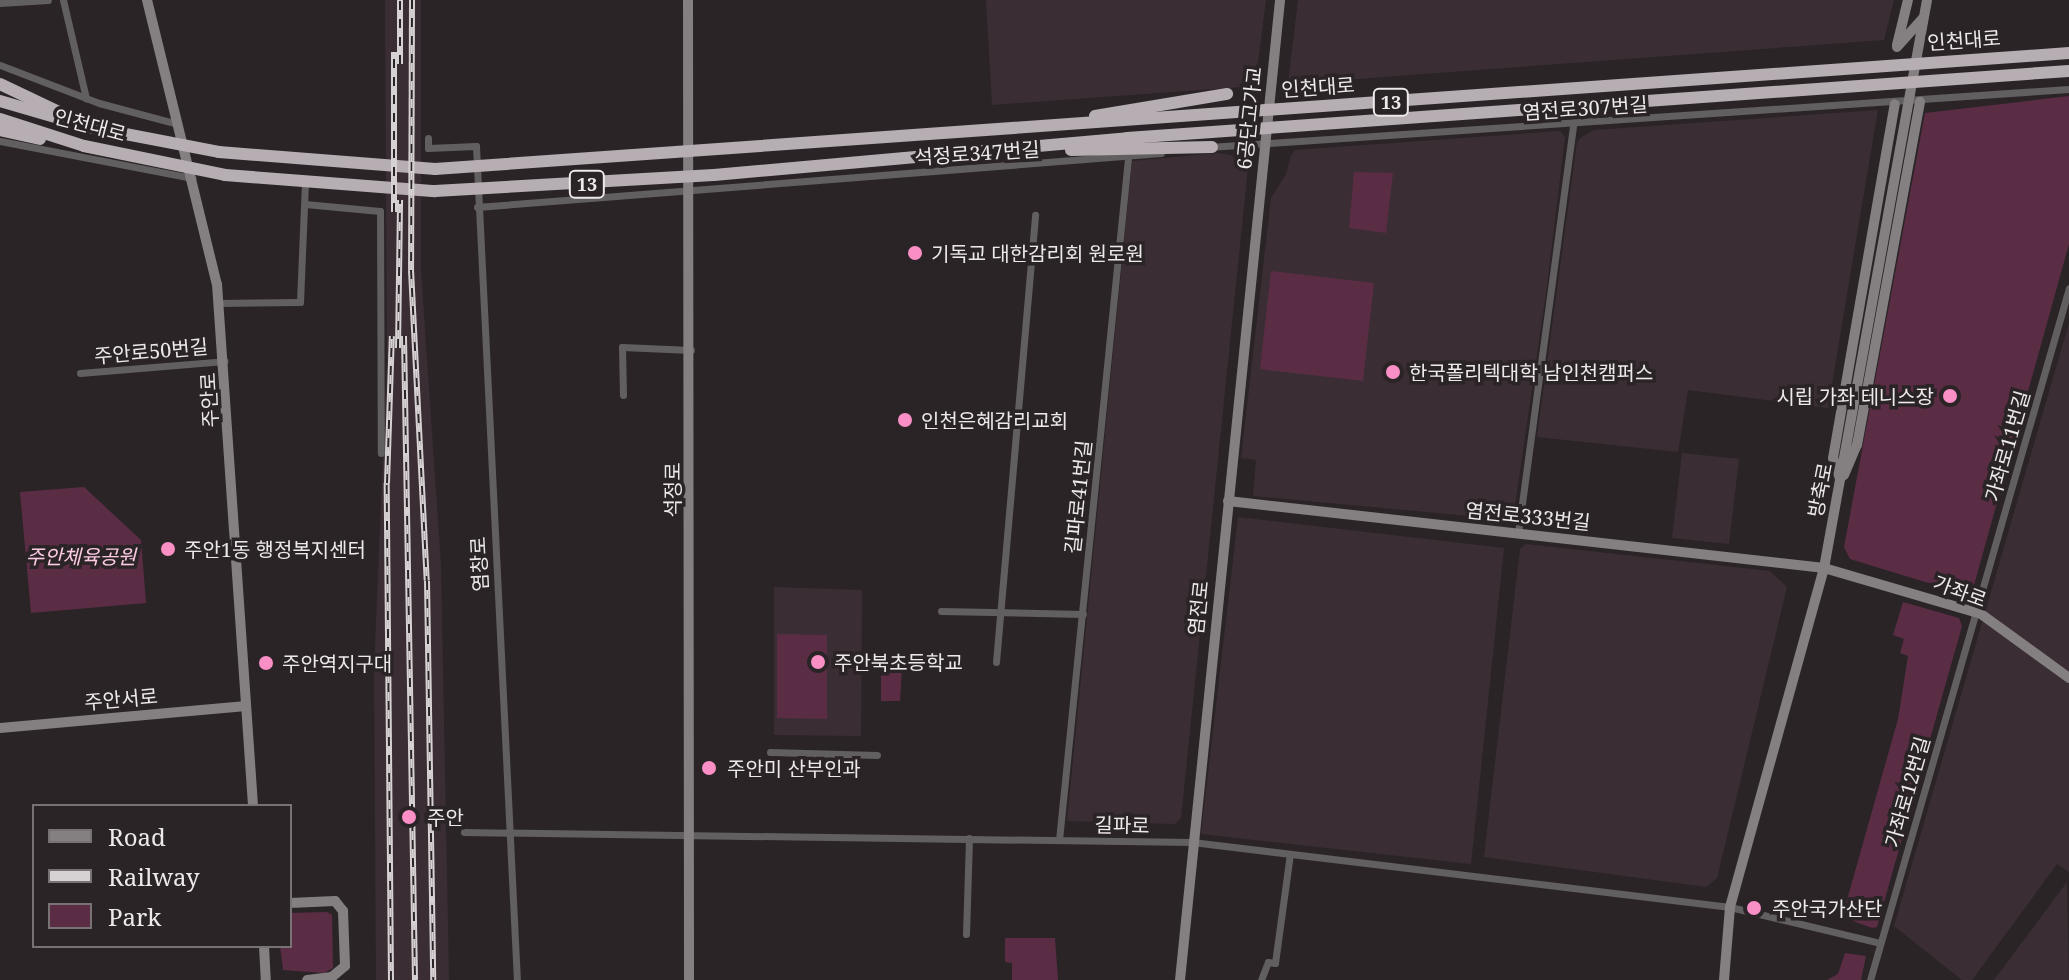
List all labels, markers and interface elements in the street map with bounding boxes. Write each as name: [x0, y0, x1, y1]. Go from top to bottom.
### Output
street label: 인천대로: [1926, 25, 2002, 55]
street label: 6공단고가교: [1232, 65, 1266, 171]
street label: 인천대로: [1280, 72, 1356, 102]
road number: 13: [1371, 88, 1411, 116]
street label: 염전로307번길: [1522, 92, 1648, 124]
street label: 인천대로: [51, 104, 129, 146]
street label: 석정로347번길: [914, 137, 1040, 169]
road number: 13: [567, 170, 607, 198]
place label: 기독교 대한감리회 원로원: [931, 241, 1144, 265]
marker: 기독교 대한감리회 원로원: [906, 244, 924, 262]
street label: 주안로50번길: [93, 334, 209, 368]
place label: 한국폴리텍대학 남인천캠퍼스: [1409, 360, 1653, 384]
marker: 한국폴리텍대학 남인천캠퍼스: [1384, 363, 1402, 381]
street label: 주안로: [196, 372, 222, 428]
place label: 시립 가좌 테니스장: [1776, 384, 1934, 408]
marker: 시립 가좌 테니스장: [1941, 387, 1959, 405]
street label: 가좌로11번길: [1980, 388, 2034, 504]
place label: 인천은혜감리교회: [921, 408, 1068, 432]
marker: 인천은혜감리교회: [896, 411, 914, 429]
street label: 길파로41번길: [1060, 439, 1096, 555]
street label: 방축로: [1803, 461, 1837, 519]
street label: 석정로: [660, 462, 684, 518]
street label: 염전로333번길: [1464, 498, 1592, 534]
street label: 염창로: [466, 536, 492, 592]
place label: 주안1동 행정복지센터: [184, 537, 366, 561]
marker: 주안1동 행정복지센터: [159, 540, 177, 558]
park label: 주안체육공원: [26, 544, 136, 568]
street label: 가좌로: [1930, 570, 1990, 612]
street label: 염전로: [1183, 579, 1213, 637]
place label: 주안북초등학교: [834, 650, 963, 674]
place label: 주안역지구대: [282, 651, 392, 675]
marker: 주안북초등학교: [809, 653, 827, 671]
marker: 주안역지구대: [257, 654, 275, 672]
street label: 주안서로: [83, 684, 159, 714]
street label: 가좌로12번길: [1880, 734, 1934, 850]
place label: 주안미 산부인과: [727, 756, 861, 780]
marker: 주안미 산부인과: [698, 757, 720, 779]
legend: [32, 804, 292, 948]
place label: 주안: [427, 805, 464, 829]
marker: 주안: [398, 806, 420, 828]
street label: 길파로: [1094, 813, 1150, 837]
text: Road: [108, 820, 166, 853]
text: Railway: [108, 860, 200, 893]
place label: 주안국가산단: [1772, 896, 1882, 920]
marker: 주안국가산단: [1743, 897, 1765, 919]
text: Park: [108, 900, 161, 933]

